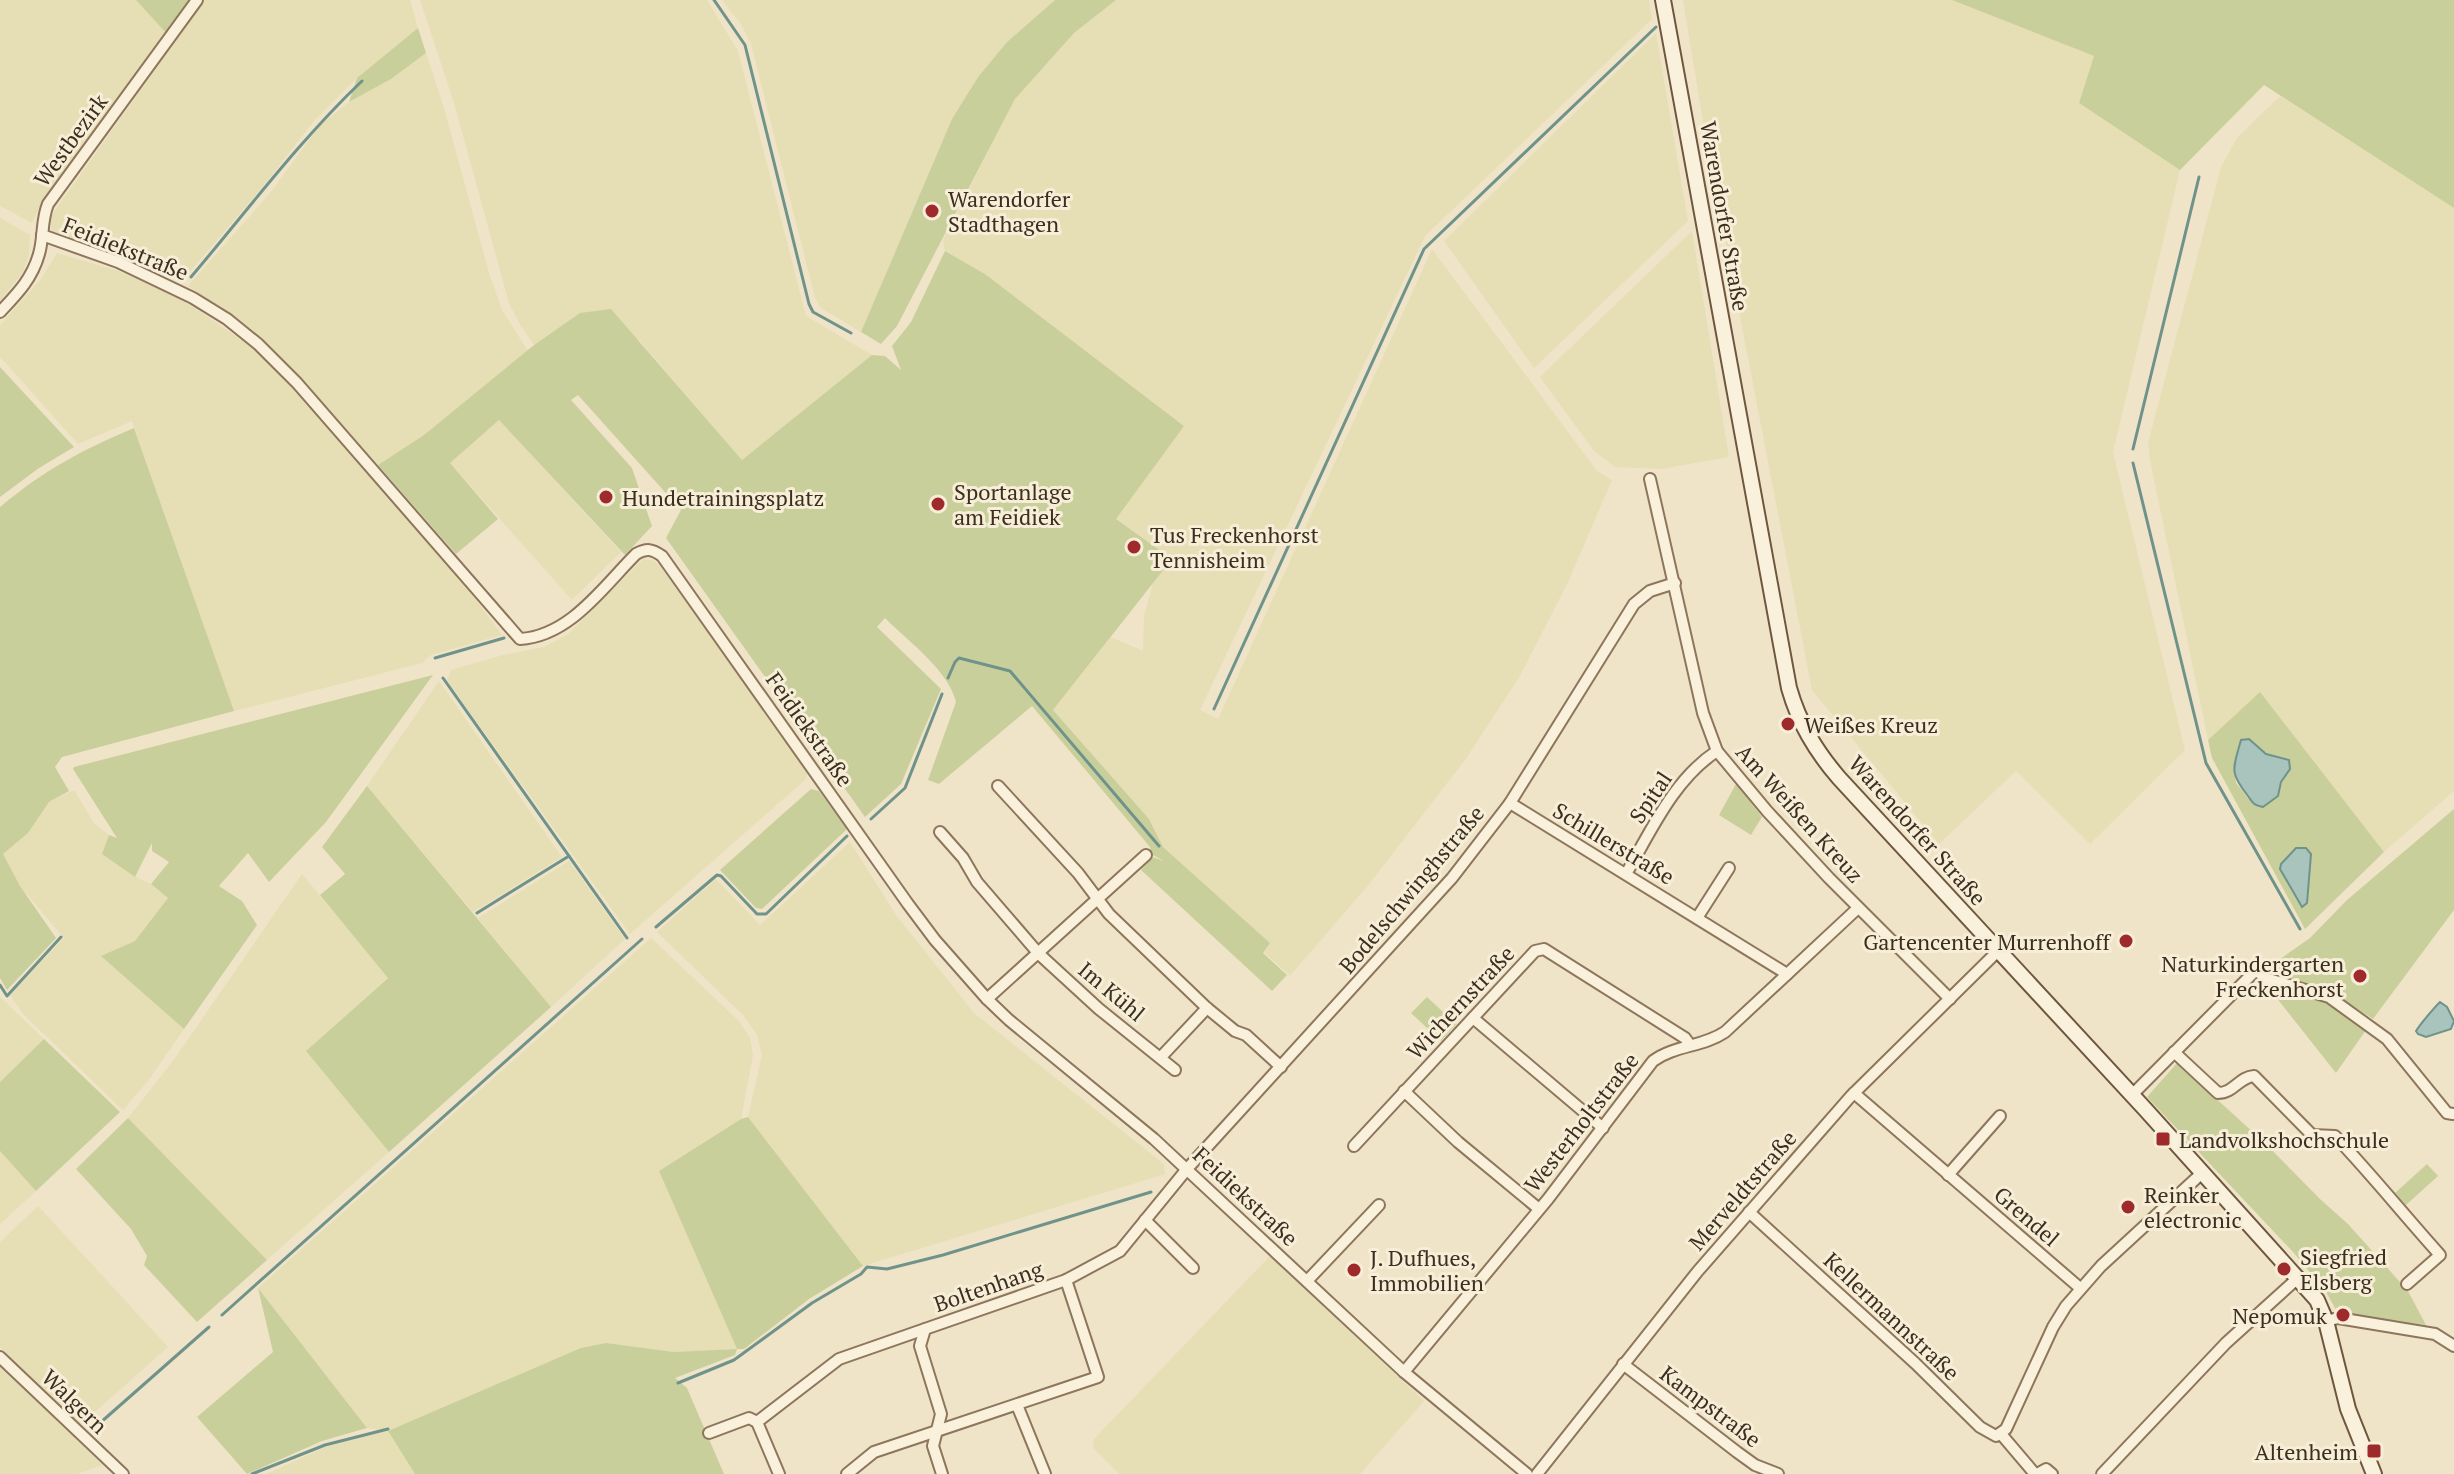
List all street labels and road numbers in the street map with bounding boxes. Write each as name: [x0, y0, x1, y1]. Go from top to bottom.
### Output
street label: Westbezirk: [27, 87, 114, 192]
street label: Warendorfer Straße: [1694, 119, 1756, 313]
street label: Feidiekstraße: [59, 210, 193, 286]
street label: Feidiekstraße: [760, 666, 860, 792]
street label: Am Weißen Kreuz: [1730, 738, 1870, 888]
street label: Warendorfer Straße: [1843, 749, 1993, 911]
street label: Spital: [1622, 765, 1678, 829]
street label: Schillerstraße: [1548, 795, 1680, 891]
street label: Bodelschwinghstraße: [1332, 799, 1490, 979]
street label: Wichernstraße: [1400, 939, 1520, 1065]
street label: Im Kühl: [1073, 955, 1151, 1027]
street label: Westerholtstraße: [1517, 1046, 1645, 1198]
street label: Merveldtstraße: [1682, 1124, 1802, 1256]
street label: Feidiekstraße: [1187, 1140, 1305, 1252]
street label: Grendel: [1988, 1180, 2066, 1252]
street label: Kellermannstraße: [1818, 1246, 1966, 1386]
street label: Boltenhang: [930, 1254, 1047, 1318]
street label: Kampstraße: [1655, 1359, 1767, 1453]
street label: Walgern: [36, 1362, 114, 1440]

